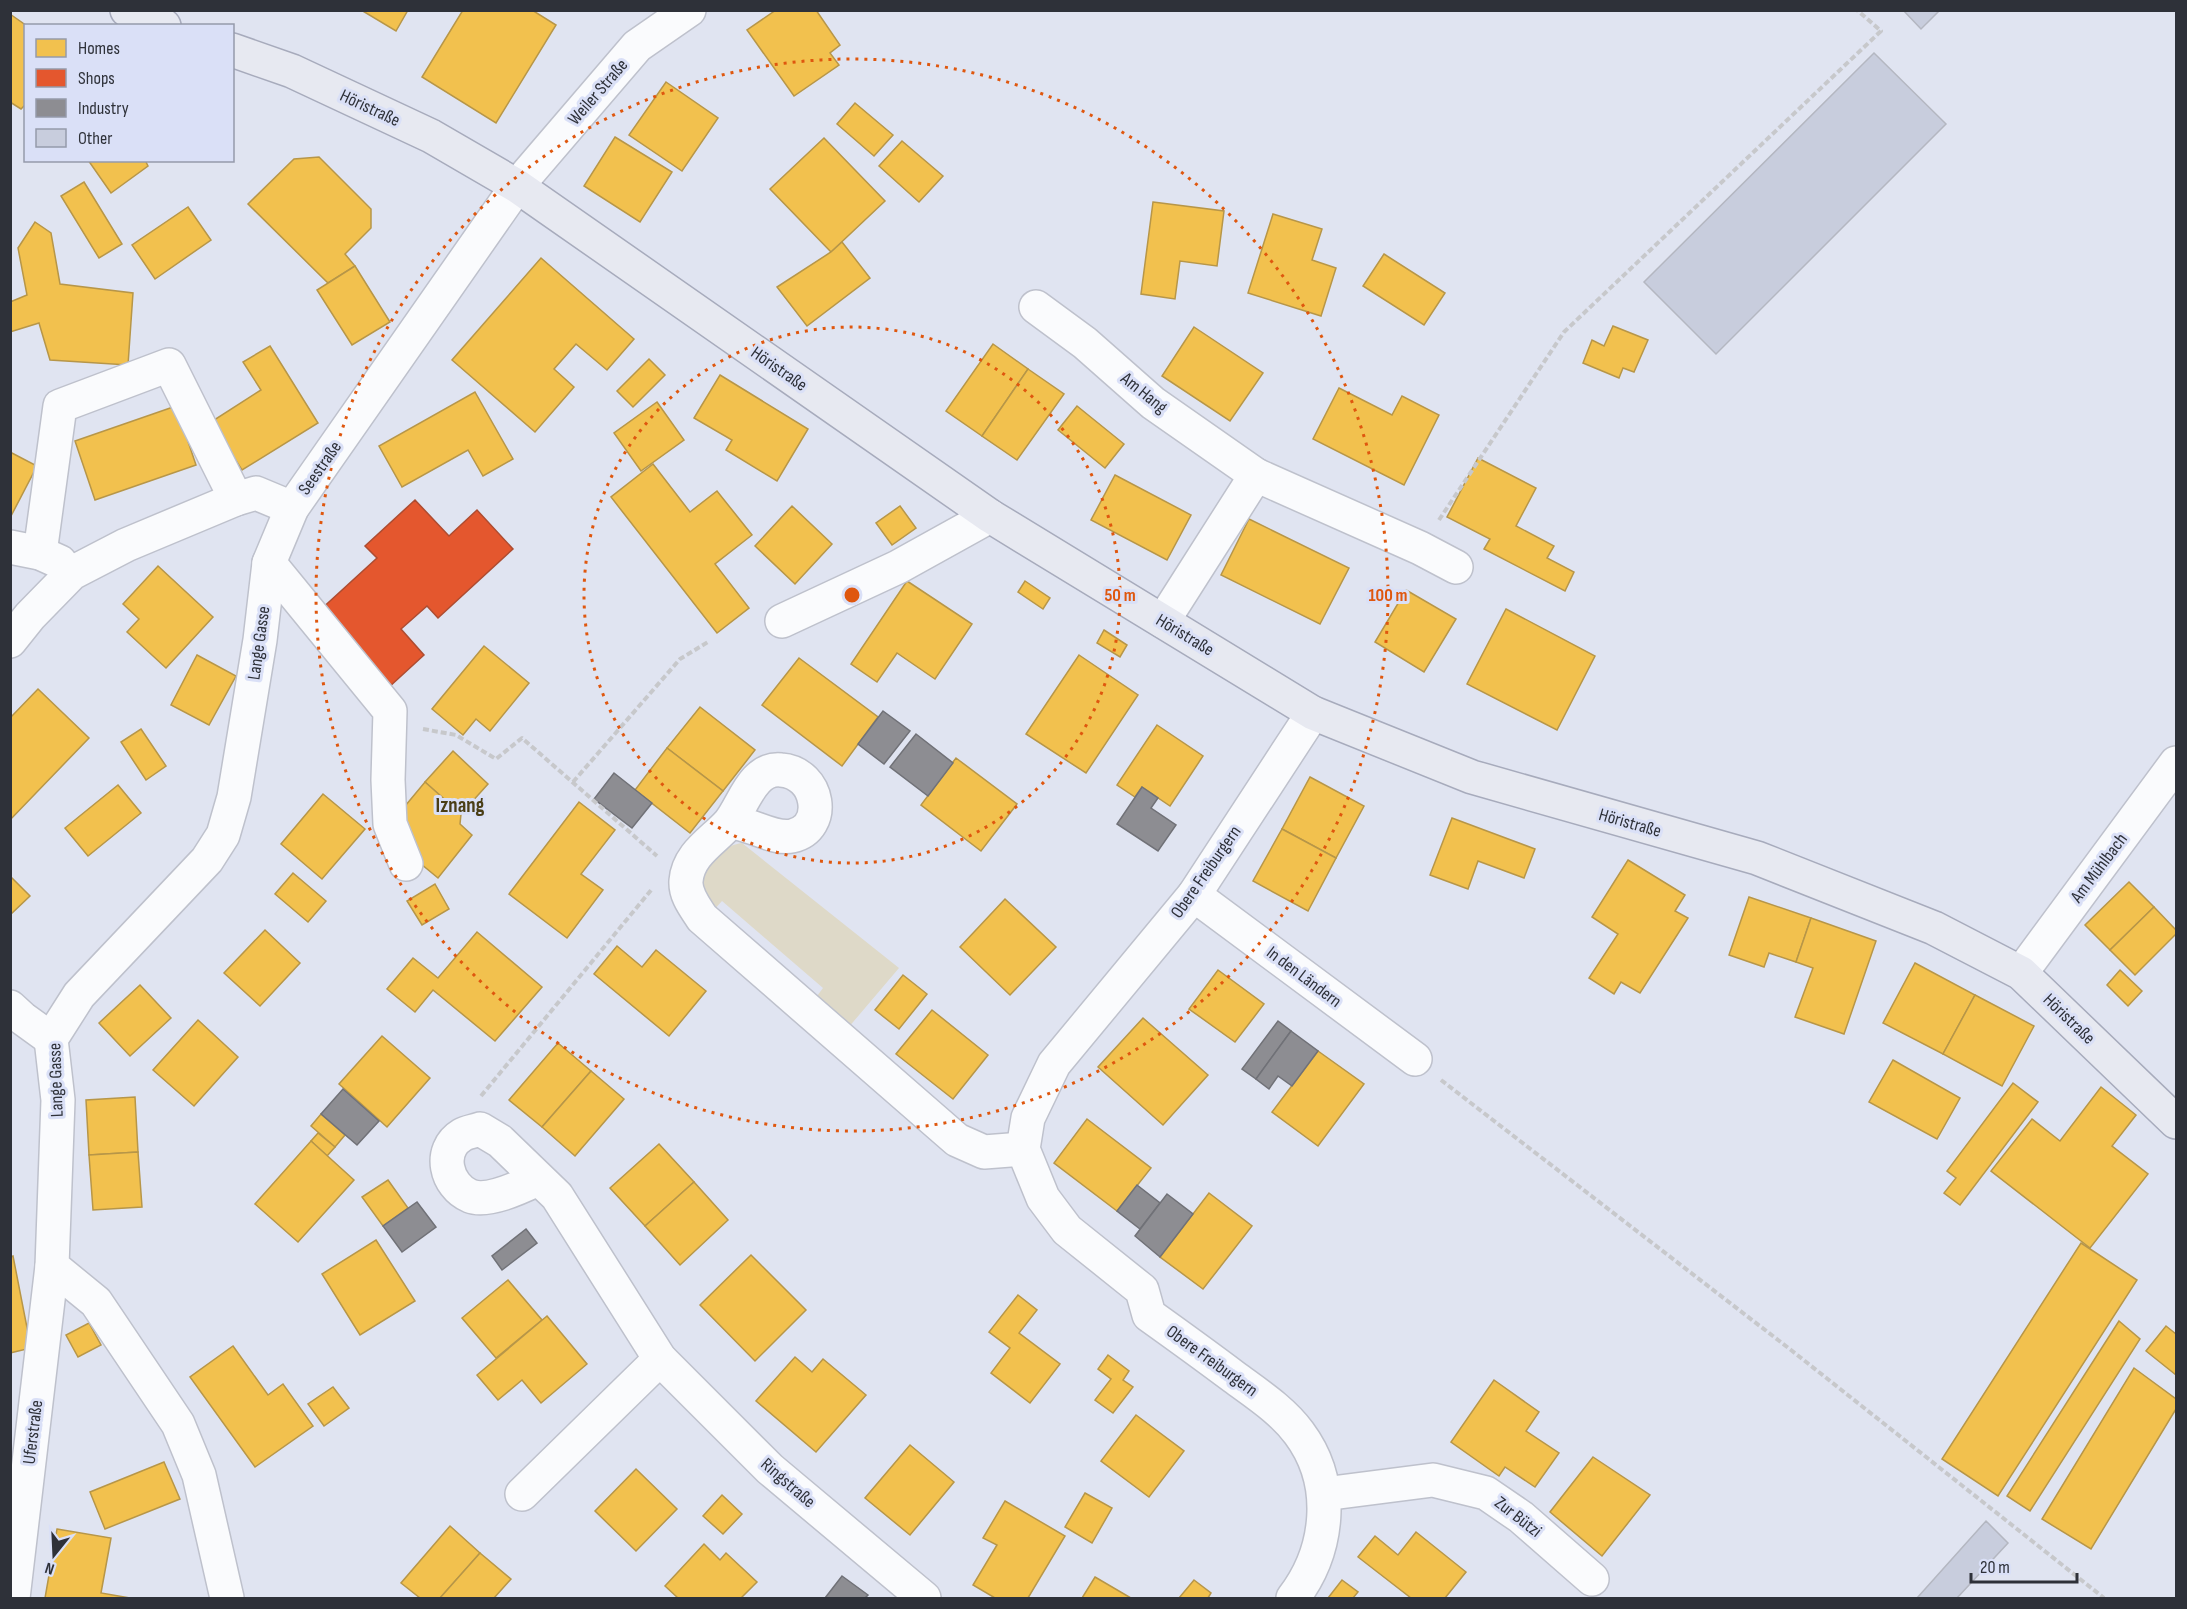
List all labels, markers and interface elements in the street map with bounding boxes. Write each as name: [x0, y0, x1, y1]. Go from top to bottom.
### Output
legend: [24, 24, 234, 162]
text: Homes: [78, 38, 120, 59]
street label: Weiler Straße: [564, 55, 632, 129]
text: Shops: [78, 68, 115, 89]
street label: Höristraße: [337, 85, 403, 131]
text: Industry: [78, 98, 129, 119]
text: Other: [78, 128, 112, 149]
street label: Höristraße: [747, 342, 811, 396]
street label: Am Hang: [1116, 367, 1171, 418]
street label: Seestraße: [294, 437, 346, 499]
centre of rings: [842, 585, 862, 605]
text: 50 m: [1104, 585, 1136, 606]
text: 100 m: [1369, 585, 1408, 606]
street label: Lange Gasse: [243, 605, 275, 681]
street label: Höristraße: [1152, 610, 1218, 660]
district label: Iznang: [436, 793, 485, 818]
street label: Höristraße: [1596, 804, 1664, 842]
street label: Obere Freiburgern: [1167, 822, 1245, 922]
street label: Am Mühlbach: [2066, 829, 2132, 907]
street label: In den Ländern: [1262, 942, 1346, 1012]
street label: Höristraße: [2039, 989, 2099, 1049]
street label: Lange Gasse: [44, 1043, 68, 1117]
street label: Obere Freiburgern: [1162, 1321, 1262, 1401]
street label: Uferstraße: [19, 1399, 47, 1465]
street label: Ringstraße: [757, 1454, 819, 1512]
street label: Zur Bützi: [1490, 1492, 1546, 1542]
north arrow: [24, 1525, 84, 1585]
scale bar: [1971, 1546, 2078, 1584]
text: N: [43, 1557, 57, 1578]
text: 20 m: [1980, 1557, 2010, 1578]

